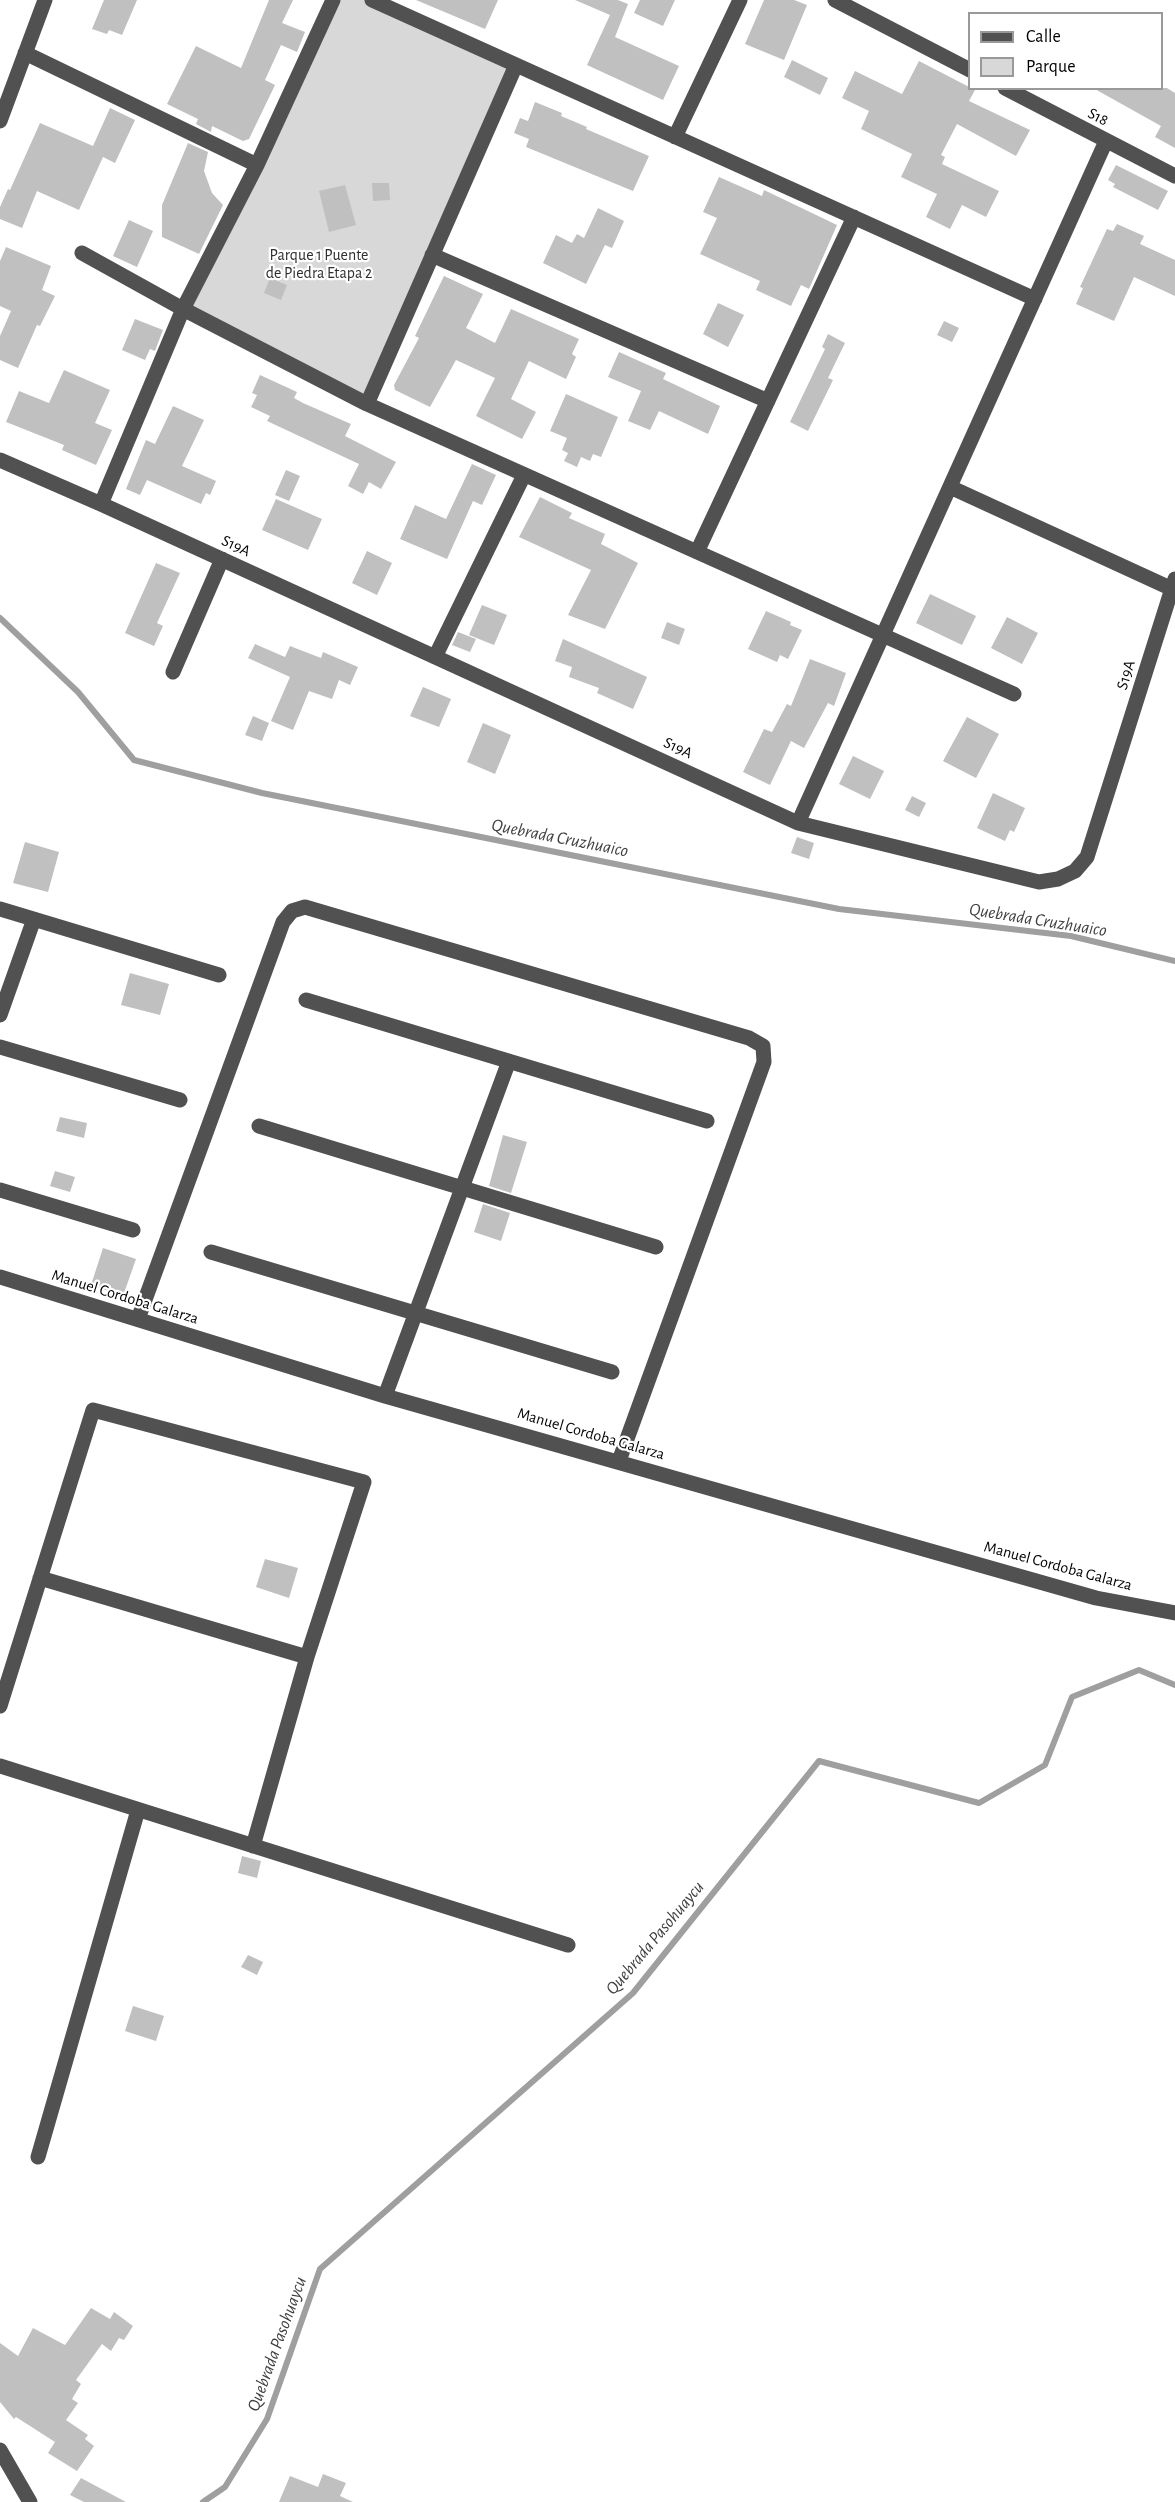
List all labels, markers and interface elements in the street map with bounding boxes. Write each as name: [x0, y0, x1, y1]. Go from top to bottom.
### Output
legend: [968, 12, 1163, 90]
text: Calle: [1026, 28, 1061, 46]
text: Parque: [1026, 58, 1075, 76]
street label: S18: [1084, 104, 1112, 130]
park label: Parque 1 Puente de Piedra Etapa 2: [266, 245, 372, 283]
street label: S19A: [218, 531, 254, 561]
street label: S19A: [1112, 658, 1140, 692]
street label: S19A: [660, 733, 696, 763]
water label: Quebrada Cruzhuaico: [490, 814, 630, 862]
water label: Quebrada Cruzhuaico: [968, 898, 1108, 942]
street label: Manuel Cordoba Galarza: [49, 1266, 201, 1328]
street label: Manuel Cordoba Galarza: [515, 1404, 667, 1464]
street label: Manuel Cordoba Galarza: [982, 1537, 1134, 1595]
water label: Quebrada Pasohuaycu: [601, 1877, 709, 1999]
water label: Quebrada Pasohuaycu: [243, 2274, 311, 2414]

